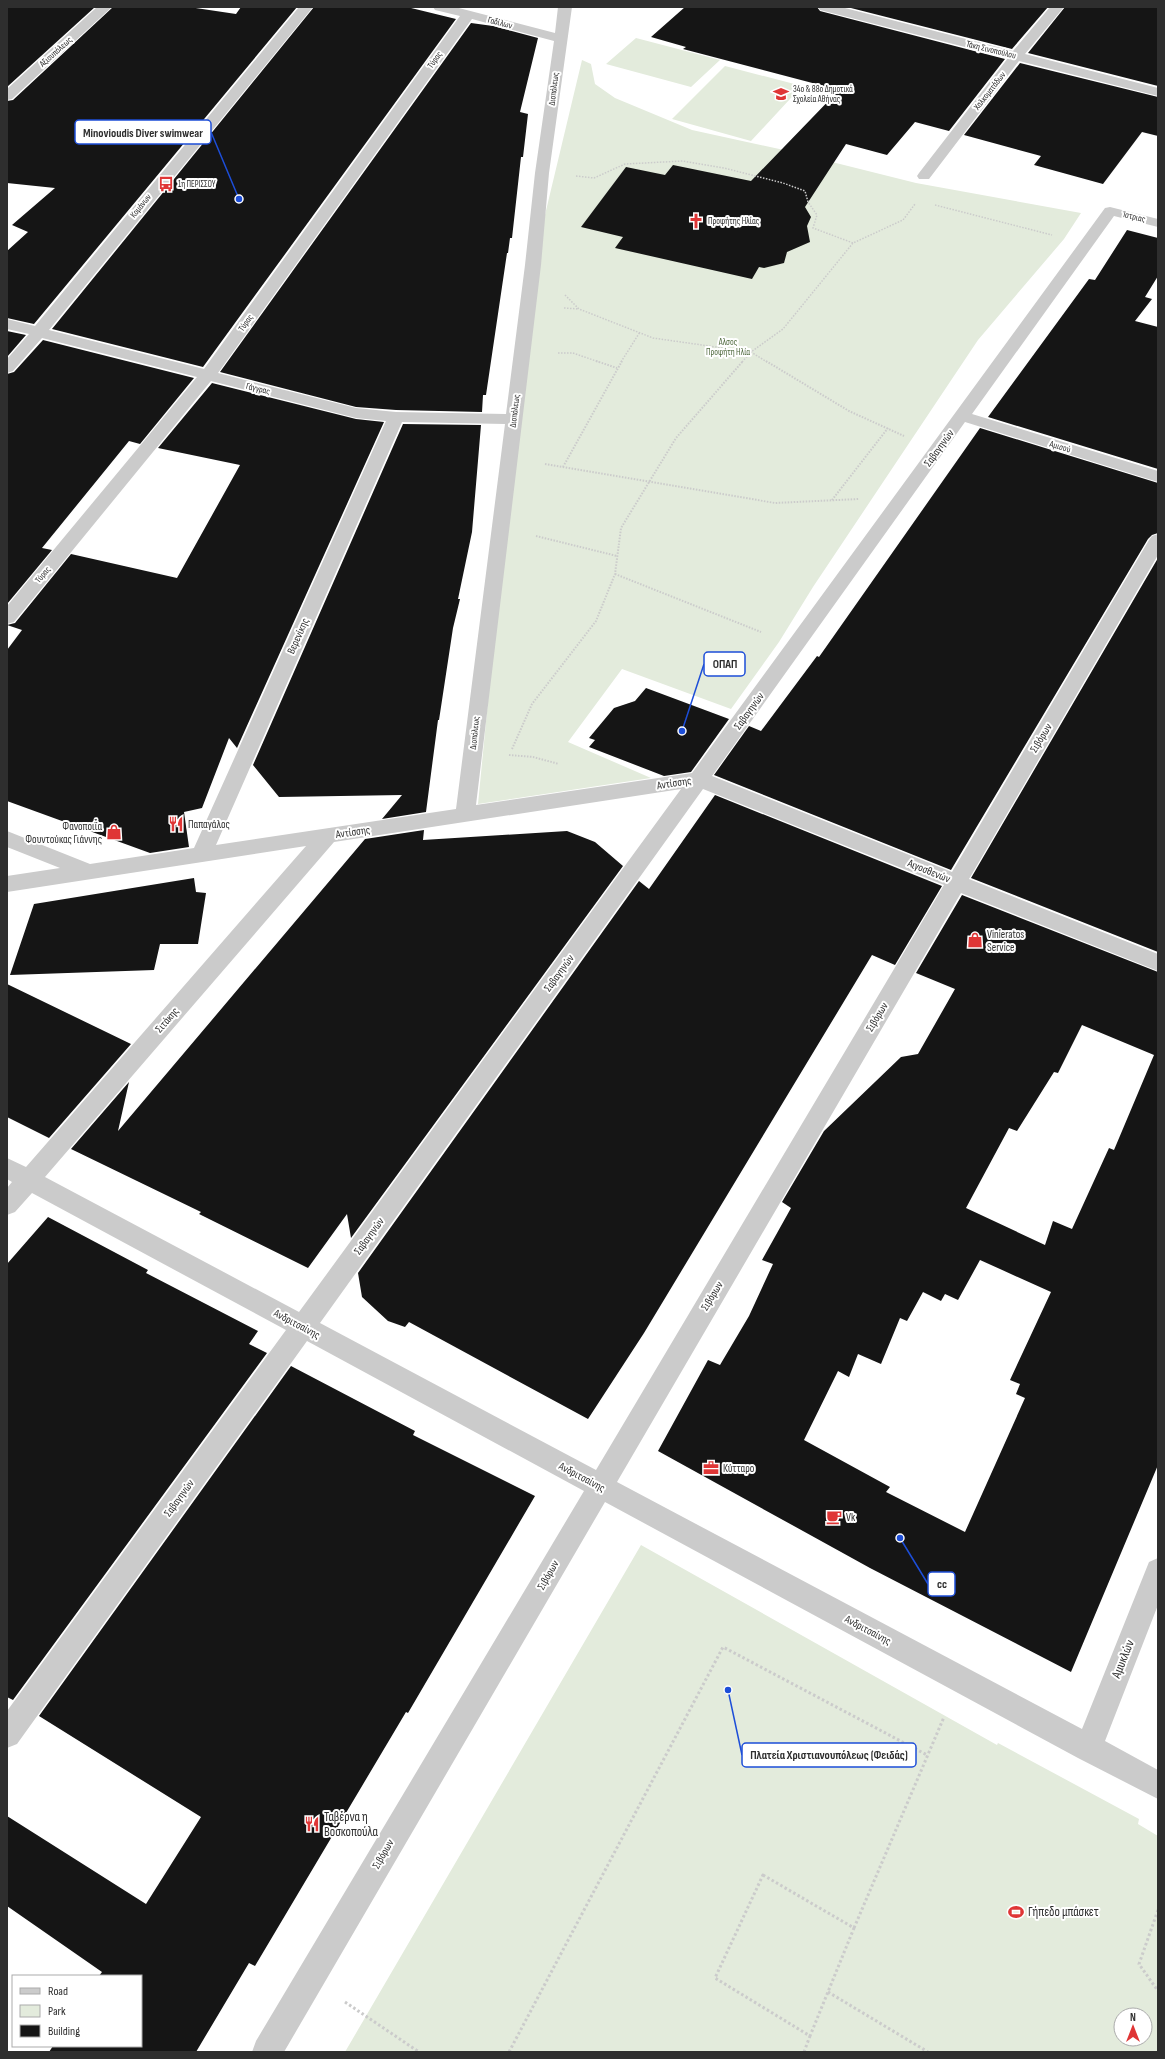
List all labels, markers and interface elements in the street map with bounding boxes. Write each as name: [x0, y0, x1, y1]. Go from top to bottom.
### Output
street label: Γαδίλων: [487, 14, 514, 32]
street label: Αξιουπόλεως: [37, 34, 75, 70]
street label: Τάκη Σινοπούλου: [965, 38, 1017, 62]
street label: Τύρας: [425, 49, 445, 71]
street label: Χαλκοματάδων: [971, 69, 1009, 113]
street label: Διοπόλεως: [547, 71, 562, 106]
place label: 34ο & 88ο Δημοτικά Σχολεία Αθήνας: [793, 84, 853, 105]
school or university icon: 34ο & 88ο Δημοτικά Σχολεία Αθήνας: [772, 85, 790, 103]
callout: Minovioudis Diver swimwear: [75, 120, 211, 144]
text: Minovioudis Diver swimwear: [83, 126, 203, 141]
bus stop icon: 1η ΠΕΡΙΣΣΟΥ: [157, 175, 175, 193]
place label: 1η ΠΕΡΙΣΣΟΥ: [178, 179, 216, 190]
street label: Κομάνων: [128, 191, 154, 220]
street label: Ίστριας: [1121, 209, 1147, 225]
church icon: Προφήτης Ηλίας: [687, 212, 705, 230]
place label: Προφήτης Ηλίας: [708, 216, 760, 227]
street label: Τύρας: [236, 312, 256, 334]
park label: Αλσος Προφήτη Ηλία: [706, 337, 750, 358]
street label: Γάγγρας: [245, 381, 272, 397]
street label: Διοπόλεως: [508, 393, 523, 428]
street label: Σαβαγηνών: [921, 426, 957, 469]
street label: Αμισού: [1047, 438, 1072, 455]
street label: Τύρας: [33, 564, 53, 586]
street label: Βερενίκης: [284, 616, 312, 656]
callout: ΟΠΑΠ: [704, 652, 745, 676]
text: ΟΠΑΠ: [713, 657, 737, 672]
street label: Σαβαγηνών: [731, 689, 767, 732]
street label: Διοπόλεως: [468, 715, 482, 750]
street label: Σιβόρων: [1027, 721, 1055, 755]
street label: Αντίσσης: [655, 774, 692, 792]
restaurant icon: Παπαγάλος: [167, 815, 185, 833]
place label: Παπαγάλος: [188, 818, 230, 831]
place label: Φανοποιΐα Φουντούκας Γιάννης: [25, 819, 102, 846]
shop icon: Φανοποιΐα Φουντούκας Γιάννης: [105, 823, 123, 841]
street label: Αντίσσης: [334, 823, 371, 841]
street label: Αιγοσθενών: [905, 856, 953, 886]
place label: Vinieratos Service: [987, 928, 1024, 954]
shop icon: Vinieratos Service: [966, 931, 984, 949]
street label: Σαβαγηνών: [541, 951, 577, 994]
street label: Σιβόρων: [863, 1000, 891, 1034]
street label: Σιτάκης: [153, 1005, 181, 1035]
street label: Σαβαγηνών: [351, 1214, 387, 1257]
street label: Σιβόρων: [698, 1279, 726, 1313]
street label: Ανδριτσαίνης: [271, 1306, 322, 1342]
street label: Ανδριτσαίνης: [556, 1459, 607, 1495]
office icon: Κύτταρο: [702, 1459, 720, 1477]
place label: Κύτταρο: [723, 1462, 755, 1475]
street label: Σαβαγηνών: [161, 1476, 197, 1519]
cafe icon: Vk: [825, 1508, 843, 1526]
place label: Vk: [846, 1511, 856, 1524]
street label: Σιβόρων: [534, 1557, 562, 1592]
callout: cc: [928, 1572, 955, 1596]
text: cc: [937, 1577, 947, 1592]
street label: Ανδριτσαίνης: [842, 1612, 893, 1648]
street label: Αμυκλών: [1108, 1638, 1138, 1681]
callout: Πλατεία Χριστιανουπόλεως (Φειδάς): [742, 1743, 916, 1767]
text: Πλατεία Χριστιανουπόλεως (Φειδάς): [750, 1748, 908, 1763]
place label: Ταβέρνα η Βοσκοπούλα: [324, 1809, 378, 1840]
restaurant icon: Ταβέρνα η Βοσκοπούλα: [303, 1815, 321, 1833]
street label: Σιβόρων: [369, 1836, 397, 1871]
sports icon: Γήπεδο μπάσκετ: [1007, 1903, 1025, 1921]
place label: Γήπεδο μπάσκετ: [1028, 1904, 1099, 1920]
legend: [12, 1975, 142, 2047]
text: Road: [48, 1984, 68, 1999]
text: Park: [48, 2004, 66, 2019]
north arrow: [1113, 2007, 1153, 2047]
text: N: [1130, 2011, 1136, 2024]
text: Building: [48, 2024, 80, 2039]

